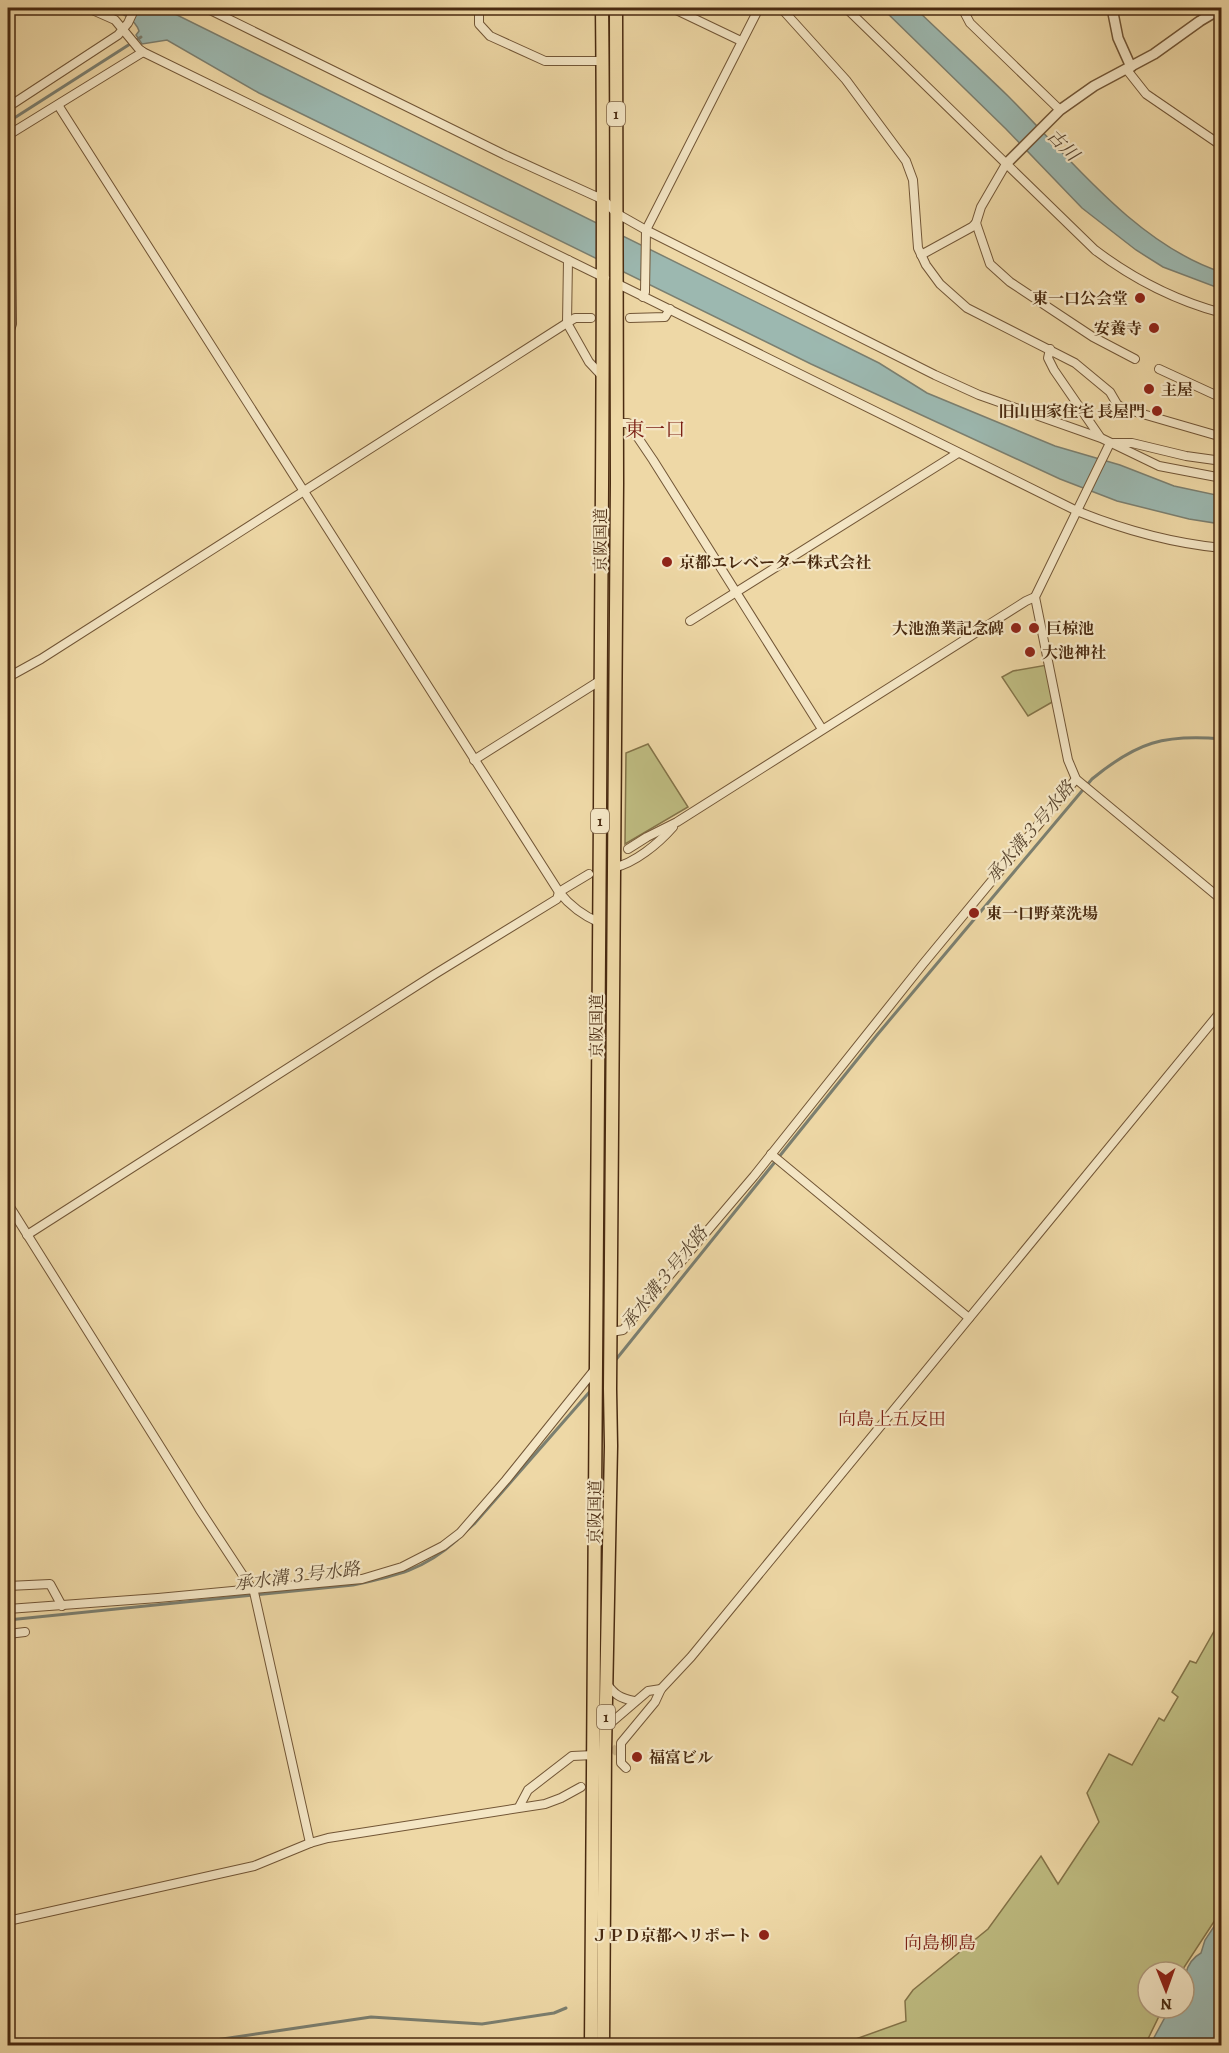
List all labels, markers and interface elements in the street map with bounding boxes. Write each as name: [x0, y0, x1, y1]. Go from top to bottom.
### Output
road number: 1: [607, 102, 625, 126]
water label: 古川: [1042, 124, 1086, 168]
place label: 東一口公会堂: [1032, 288, 1128, 310]
marker: 東一口公会堂: [1133, 291, 1147, 305]
place label: 安養寺: [1094, 318, 1142, 340]
marker: 安養寺: [1147, 321, 1161, 335]
place label: 主屋: [1161, 379, 1193, 401]
marker: 主屋: [1142, 382, 1156, 396]
place label: 旧山田家住宅 長屋門: [998, 401, 1145, 423]
marker: 旧山田家住宅 長屋門: [1150, 404, 1164, 418]
district label: 東一口: [625, 416, 685, 443]
street label: 京阪国道: [590, 508, 612, 572]
place label: 京都エレベーター株式会社: [679, 552, 871, 574]
marker: 京都エレベーター株式会社: [660, 555, 674, 569]
place label: 大池漁業記念碑: [892, 618, 1004, 640]
place label: 巨椋池: [1046, 618, 1094, 640]
marker: 大池漁業記念碑: [1009, 621, 1023, 635]
marker: 巨椋池: [1027, 621, 1041, 635]
place label: 大池神社: [1042, 642, 1106, 664]
marker: 大池神社: [1023, 645, 1037, 659]
water label: 承水溝３号水路: [980, 774, 1081, 888]
road number: 1: [591, 809, 609, 833]
place label: 東一口野菜洗場: [986, 903, 1098, 925]
marker: 東一口野菜洗場: [967, 906, 981, 920]
street label: 京阪国道: [586, 994, 608, 1058]
water label: 承水溝３号水路: [615, 1220, 714, 1335]
district label: 向島上五反田: [838, 1407, 946, 1431]
street label: 京阪国道: [583, 1480, 607, 1544]
water label: 承水溝３号水路: [233, 1556, 363, 1596]
road number: 1: [597, 1705, 615, 1729]
place label: 福富ビル: [648, 1747, 713, 1769]
marker: 福富ビル: [630, 1750, 644, 1764]
place label: ＪＰＤ京都ヘリポート: [592, 1925, 752, 1947]
marker: ＪＰＤ京都ヘリポート: [757, 1928, 771, 1942]
district label: 向島柳島: [904, 1931, 976, 1955]
north arrow: [1136, 1960, 1196, 2020]
text: N: [1160, 1993, 1172, 2015]

